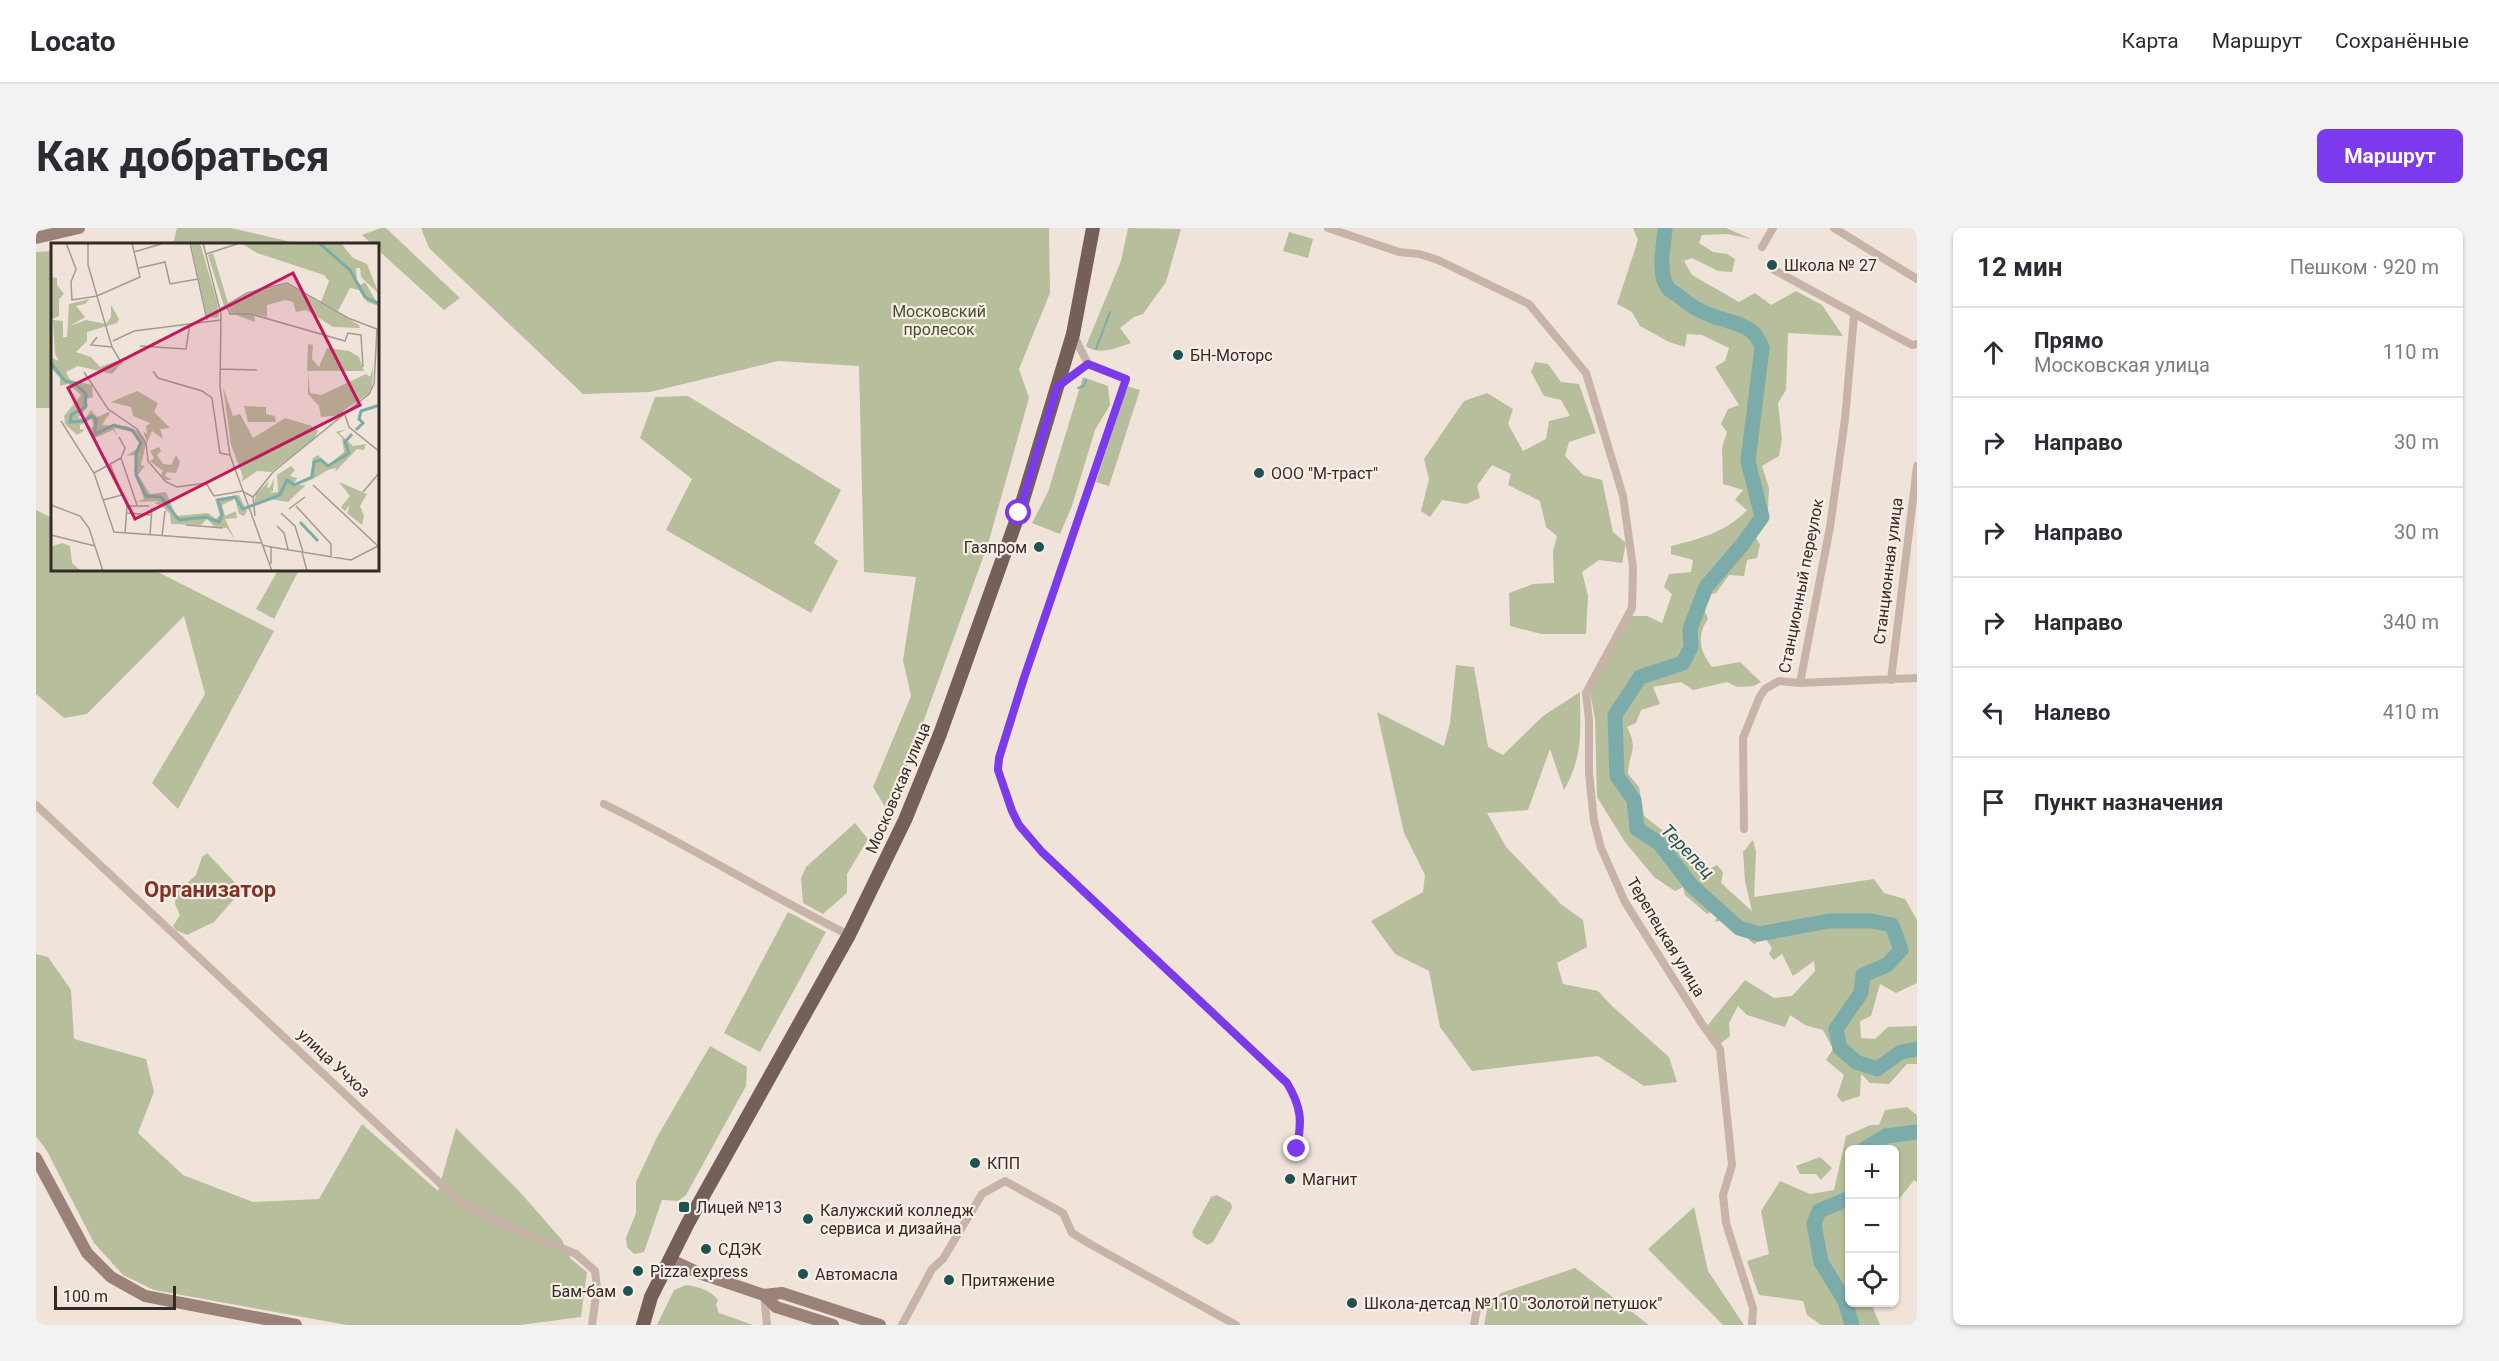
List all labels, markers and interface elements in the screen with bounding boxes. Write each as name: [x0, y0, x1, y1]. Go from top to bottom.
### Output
text: Locato: [30, 25, 115, 58]
text: Карта: [2122, 29, 2179, 53]
text: Маршрут: [2212, 29, 2302, 53]
text: Сохранённые: [2335, 29, 2469, 53]
button: Маршрут: [2317, 129, 2463, 183]
text: Как добраться: [36, 132, 330, 181]
inset map: [51, 243, 380, 572]
text: 12 мин: [1977, 252, 2062, 282]
text: Пешком · 920 m: [2290, 255, 2439, 279]
place label: Школа № 27: [1784, 256, 1877, 275]
marker: Школа № 27: [1765, 258, 1779, 272]
park label: Московский пролесок: [892, 302, 986, 339]
text: Прямо: [2034, 328, 2103, 353]
icon: ahead: [1977, 336, 2010, 369]
text: 110 m: [2383, 340, 2439, 364]
place label: БН-Моторс: [1190, 346, 1273, 365]
marker: БН-Моторс: [1171, 348, 1185, 362]
text: Московская улица: [2034, 353, 2210, 377]
icon: right: [1977, 426, 2010, 459]
text: Направо: [2034, 430, 2123, 455]
text: 30 m: [2394, 430, 2439, 454]
place label: ООО "М-траст": [1271, 464, 1378, 483]
marker: ООО "М-траст": [1252, 466, 1266, 480]
street label: Станционный переулок: [1775, 497, 1827, 675]
street label: Станционная улица: [1870, 497, 1906, 645]
route start: [1005, 499, 1031, 525]
icon: right: [1977, 516, 2010, 549]
text: Направо: [2034, 520, 2123, 545]
text: 30 m: [2394, 520, 2439, 544]
place label: Газпром: [964, 538, 1027, 557]
marker: Газпром: [1032, 540, 1046, 554]
icon: right: [1977, 606, 2010, 639]
text: Направо: [2034, 610, 2123, 635]
text: 340 m: [2383, 610, 2439, 634]
icon: left: [1977, 696, 2010, 729]
text: Налево: [2034, 700, 2111, 725]
text: 410 m: [2383, 700, 2439, 724]
street label: Московская улица: [862, 720, 934, 856]
icon: arrive: [1977, 786, 2010, 819]
text: Пункт назначения: [2034, 790, 2223, 815]
water label: Терепец: [1657, 819, 1719, 883]
street label: Терепецкая улица: [1623, 874, 1709, 1000]
district label: Организатор: [144, 877, 276, 902]
street label: улица Учхоз: [294, 1025, 374, 1101]
route end: [1283, 1135, 1309, 1161]
map controls: [1845, 1145, 1899, 1307]
button: +: [1845, 1145, 1899, 1199]
place label: КПП: [987, 1154, 1020, 1173]
marker: КПП: [968, 1156, 982, 1170]
place label: Магнит: [1302, 1170, 1358, 1189]
marker: Магнит: [1283, 1172, 1297, 1186]
place label: Лицей №13: [696, 1198, 782, 1217]
button: −: [1845, 1199, 1899, 1253]
marker: Лицей №13: [677, 1200, 691, 1214]
place label: Калужский колледж сервиса и дизайна: [820, 1201, 974, 1238]
marker: Калужский колледж сервиса и дизайна: [801, 1212, 815, 1226]
place label: СДЭК: [718, 1240, 762, 1259]
marker: СДЭК: [699, 1242, 713, 1256]
button: locate: [1845, 1253, 1899, 1307]
place label: Pizza express: [650, 1262, 748, 1281]
marker: Pizza express: [631, 1264, 645, 1278]
place label: Автомасла: [815, 1265, 898, 1284]
marker: Автомасла: [796, 1267, 810, 1281]
place label: Притяжение: [961, 1271, 1055, 1290]
marker: Притяжение: [942, 1273, 956, 1287]
place label: Бам-бам: [552, 1282, 616, 1301]
scale bar: [54, 1283, 176, 1310]
marker: Бам-бам: [621, 1284, 635, 1298]
text: 100 m: [63, 1287, 108, 1306]
place label: Школа-детсад №110 "Золотой петушок": [1364, 1294, 1663, 1313]
marker: Школа-детсад №110 "Золотой петушок": [1345, 1296, 1359, 1310]

